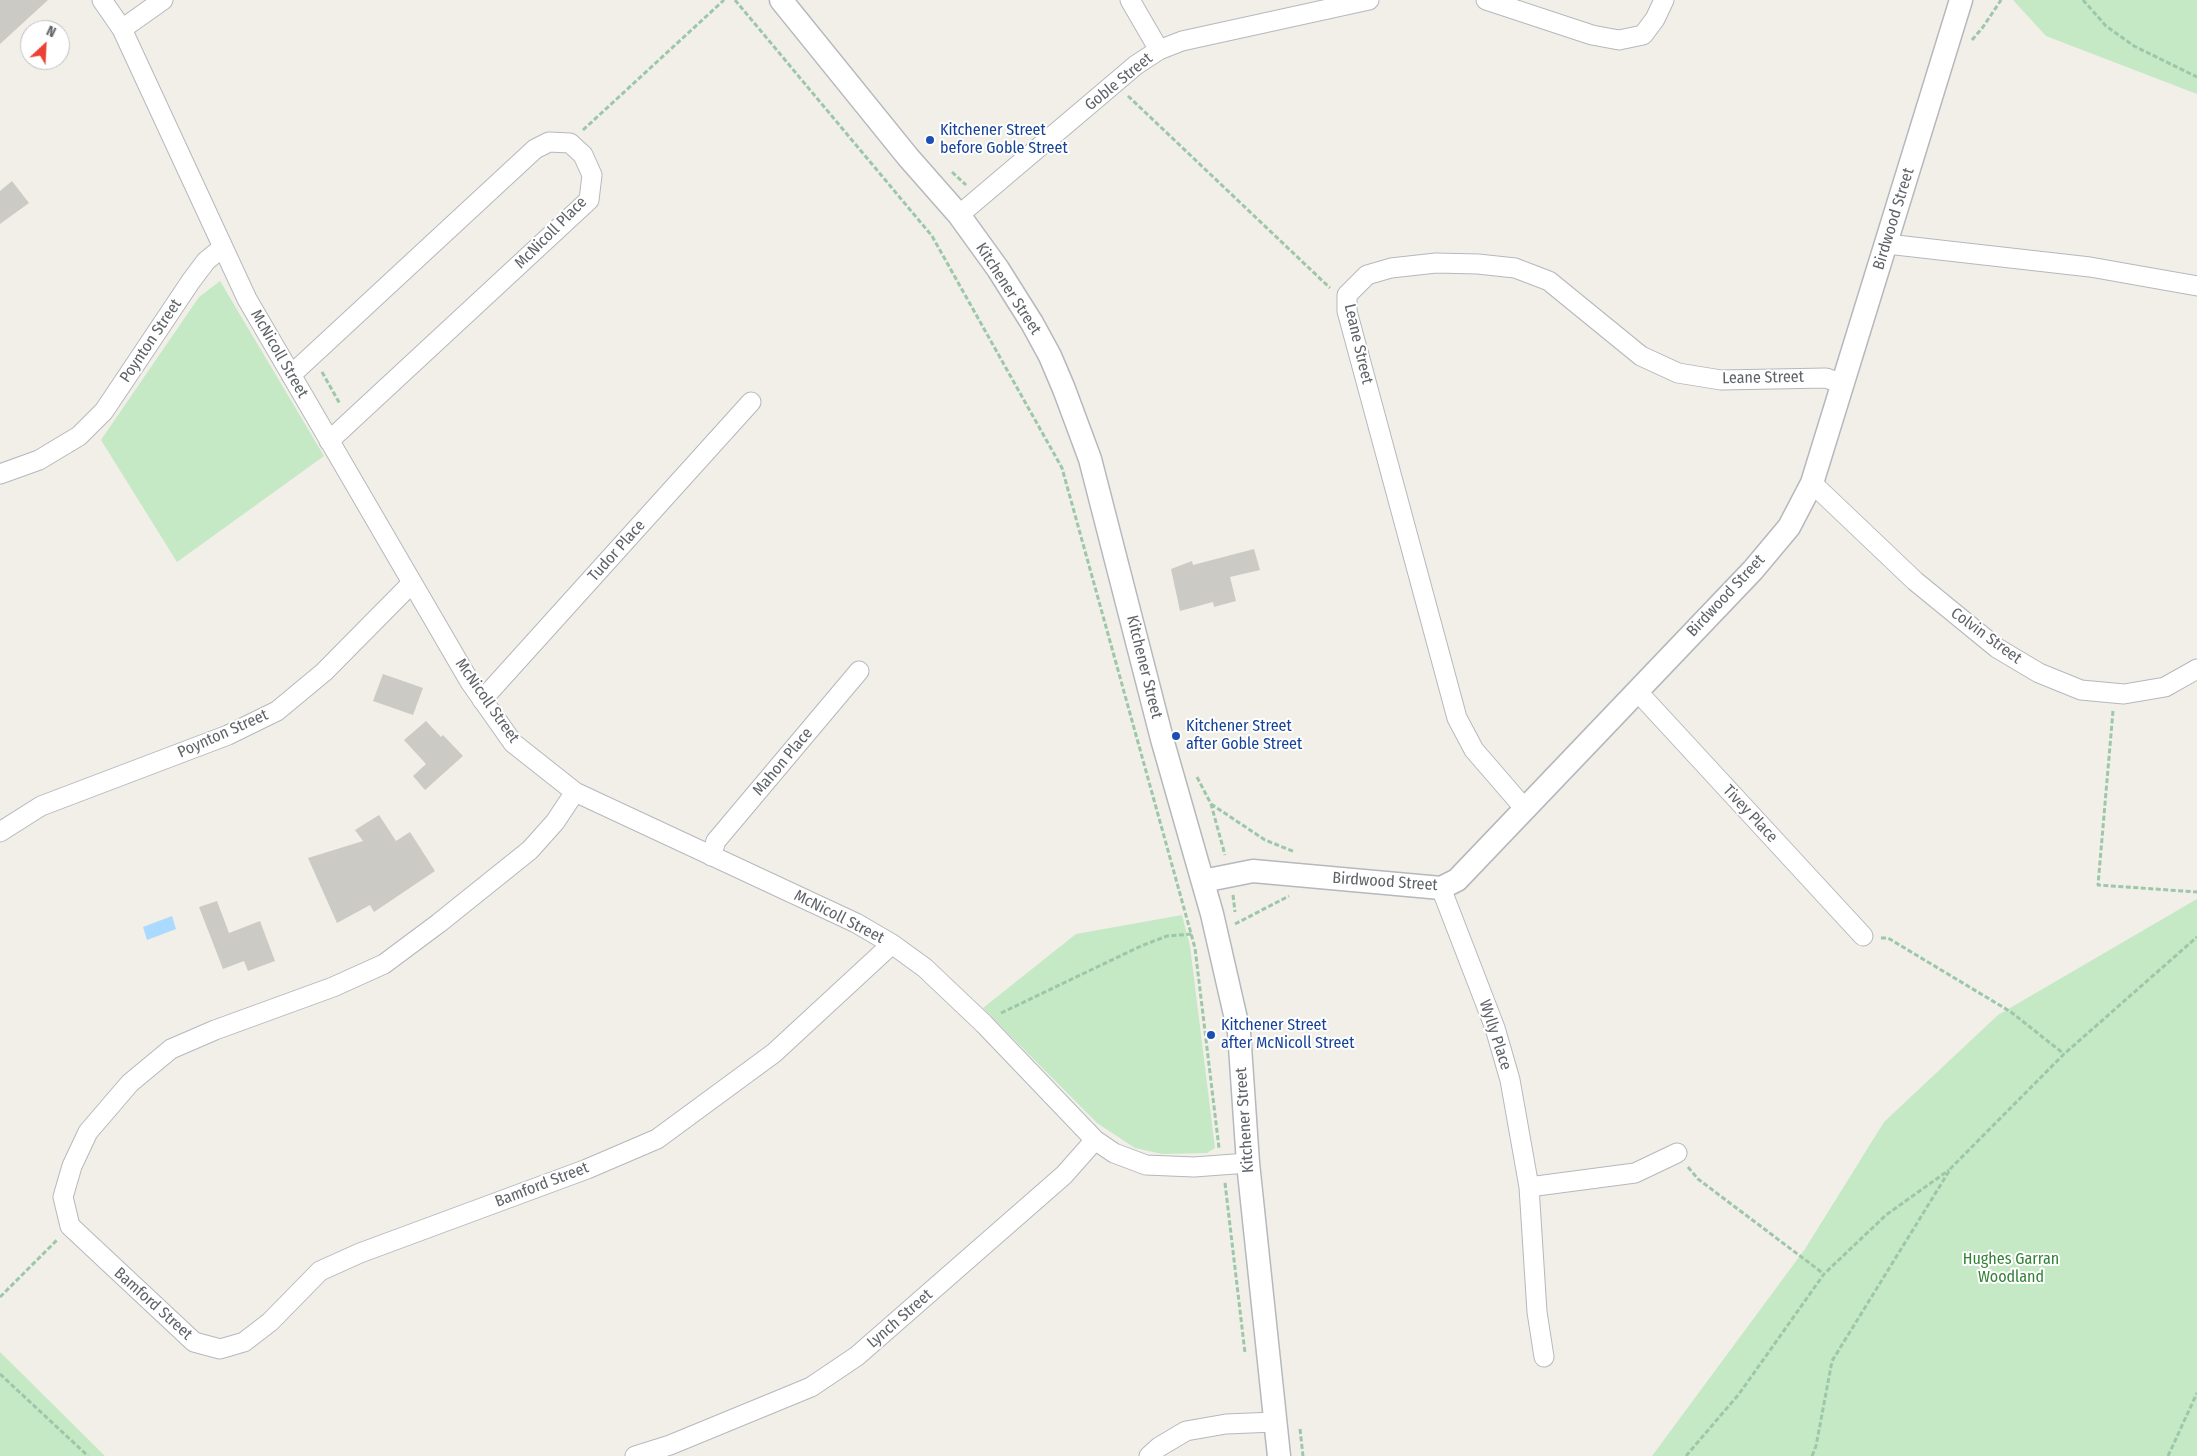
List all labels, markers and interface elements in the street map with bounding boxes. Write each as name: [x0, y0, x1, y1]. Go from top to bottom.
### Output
north arrow: [20, 20, 70, 70]
text: N: [44, 22, 59, 41]
street label: Goble Street: [1081, 49, 1157, 115]
place label: Kitchener Street before Goble Street: [940, 121, 1068, 159]
marker: Kitchener Street before Goble Street: [924, 134, 936, 146]
street label: Birdwood Street: [1869, 166, 1919, 272]
street label: McNicoll Place: [511, 193, 591, 273]
street label: Kitchener Street: [971, 239, 1045, 339]
street label: Poynton Street: [116, 296, 186, 386]
street label: Leane Street: [1339, 302, 1377, 386]
street label: McNicoll Street: [246, 307, 312, 401]
street label: Leane Street: [1722, 368, 1804, 388]
street label: Tudor Place: [584, 516, 650, 586]
street label: Birdwood Street: [1683, 551, 1769, 641]
street label: Colvin Street: [1947, 604, 2025, 668]
street label: Kitchener Street: [1122, 613, 1166, 721]
street label: McNicoll Street: [451, 655, 523, 747]
street label: Poynton Street: [175, 706, 271, 762]
place label: Kitchener Street after Goble Street: [1186, 717, 1302, 755]
street label: Mahon Place: [749, 724, 817, 800]
marker: Kitchener Street after Goble Street: [1170, 730, 1182, 742]
street label: Tivey Place: [1718, 781, 1782, 847]
street label: Birdwood Street: [1332, 869, 1438, 895]
street label: McNicoll Street: [791, 886, 887, 948]
street label: Wylly Place: [1475, 997, 1515, 1073]
place label: Kitchener Street after McNicoll Street: [1221, 1016, 1354, 1054]
marker: Kitchener Street after McNicoll Street: [1205, 1029, 1217, 1041]
street label: Kitchener Street: [1232, 1067, 1258, 1173]
street label: Bamford Street: [492, 1158, 592, 1212]
park label: Hughes Garran Woodland: [1963, 1250, 2059, 1288]
street label: Bamford Street: [110, 1264, 196, 1344]
street label: Lynch Street: [864, 1286, 936, 1352]

